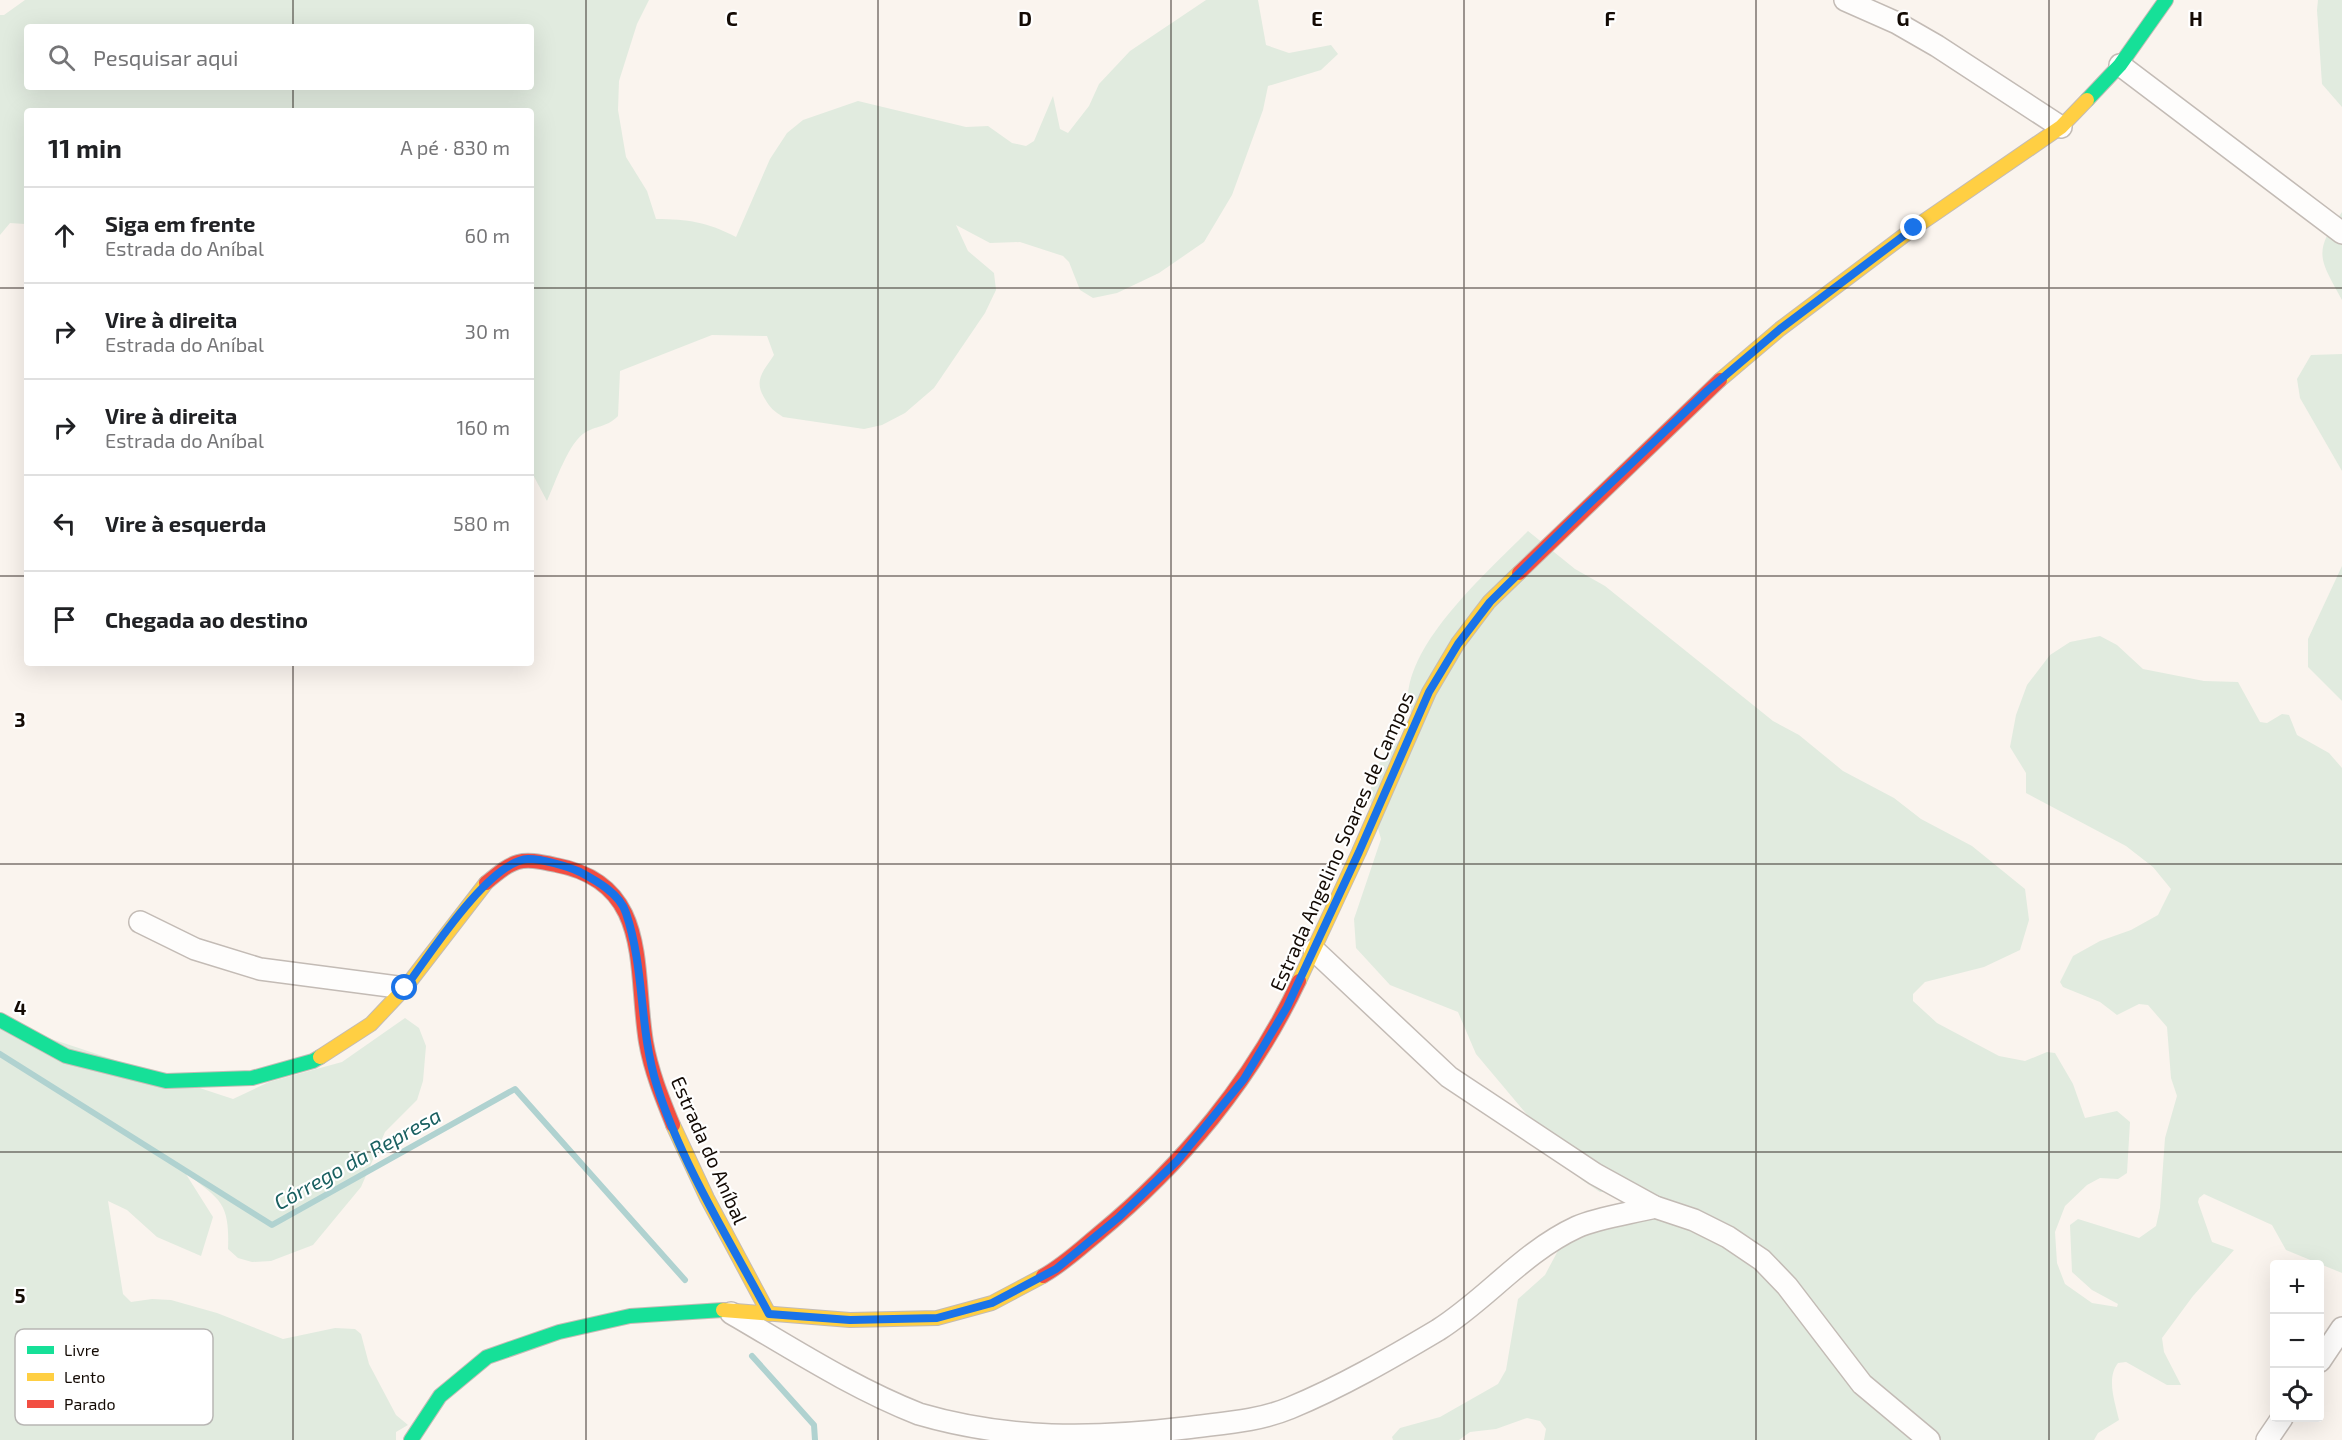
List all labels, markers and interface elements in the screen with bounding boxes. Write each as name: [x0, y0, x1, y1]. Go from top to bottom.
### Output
text: C: [726, 6, 738, 30]
text: D: [1018, 6, 1032, 30]
text: E: [1311, 6, 1323, 30]
text: F: [1604, 6, 1616, 30]
text: G: [1897, 6, 1909, 30]
text: H: [2189, 6, 2203, 30]
search box: [24, 24, 534, 90]
icon: search: [45, 41, 78, 74]
text: Pesquisar aqui: [93, 44, 239, 70]
text: 11 min: [48, 132, 122, 163]
text: A pé · 830 m: [400, 135, 510, 159]
text: Siga em frente: [105, 210, 255, 236]
route end: [1900, 214, 1926, 240]
icon: ahead: [48, 219, 81, 252]
text: 60 m: [465, 223, 510, 247]
text: Estrada do Aníbal: [105, 236, 264, 260]
text: Vire à direita: [105, 306, 237, 332]
icon: right: [48, 315, 81, 348]
text: 30 m: [465, 319, 510, 343]
text: Estrada do Aníbal: [105, 332, 264, 356]
text: Vire à direita: [105, 402, 237, 428]
icon: right: [48, 411, 81, 444]
text: 160 m: [457, 415, 510, 439]
text: Estrada do Aníbal: [105, 428, 264, 452]
icon: left: [48, 507, 81, 540]
text: Vire à esquerda: [105, 510, 266, 536]
text: 580 m: [453, 511, 510, 535]
icon: arrive: [48, 603, 81, 636]
text: Chegada ao destino: [105, 606, 308, 632]
street label: Estrada Angelino Soares de Campos: [1264, 688, 1418, 994]
text: 3: [14, 707, 26, 731]
route start: [391, 974, 417, 1000]
text: 4: [14, 995, 27, 1019]
street label: Estrada do Aníbal: [667, 1072, 753, 1228]
water label: Córrego da Represa: [269, 1102, 445, 1214]
map controls: [2270, 1260, 2324, 1422]
button: +: [2270, 1260, 2324, 1314]
text: 5: [14, 1283, 26, 1307]
button: −: [2270, 1314, 2324, 1368]
legend: [15, 1329, 213, 1425]
text: Livre: [64, 1340, 99, 1359]
text: Lento: [64, 1367, 105, 1386]
button: locate: [2270, 1368, 2324, 1422]
text: Parado: [64, 1394, 116, 1413]

